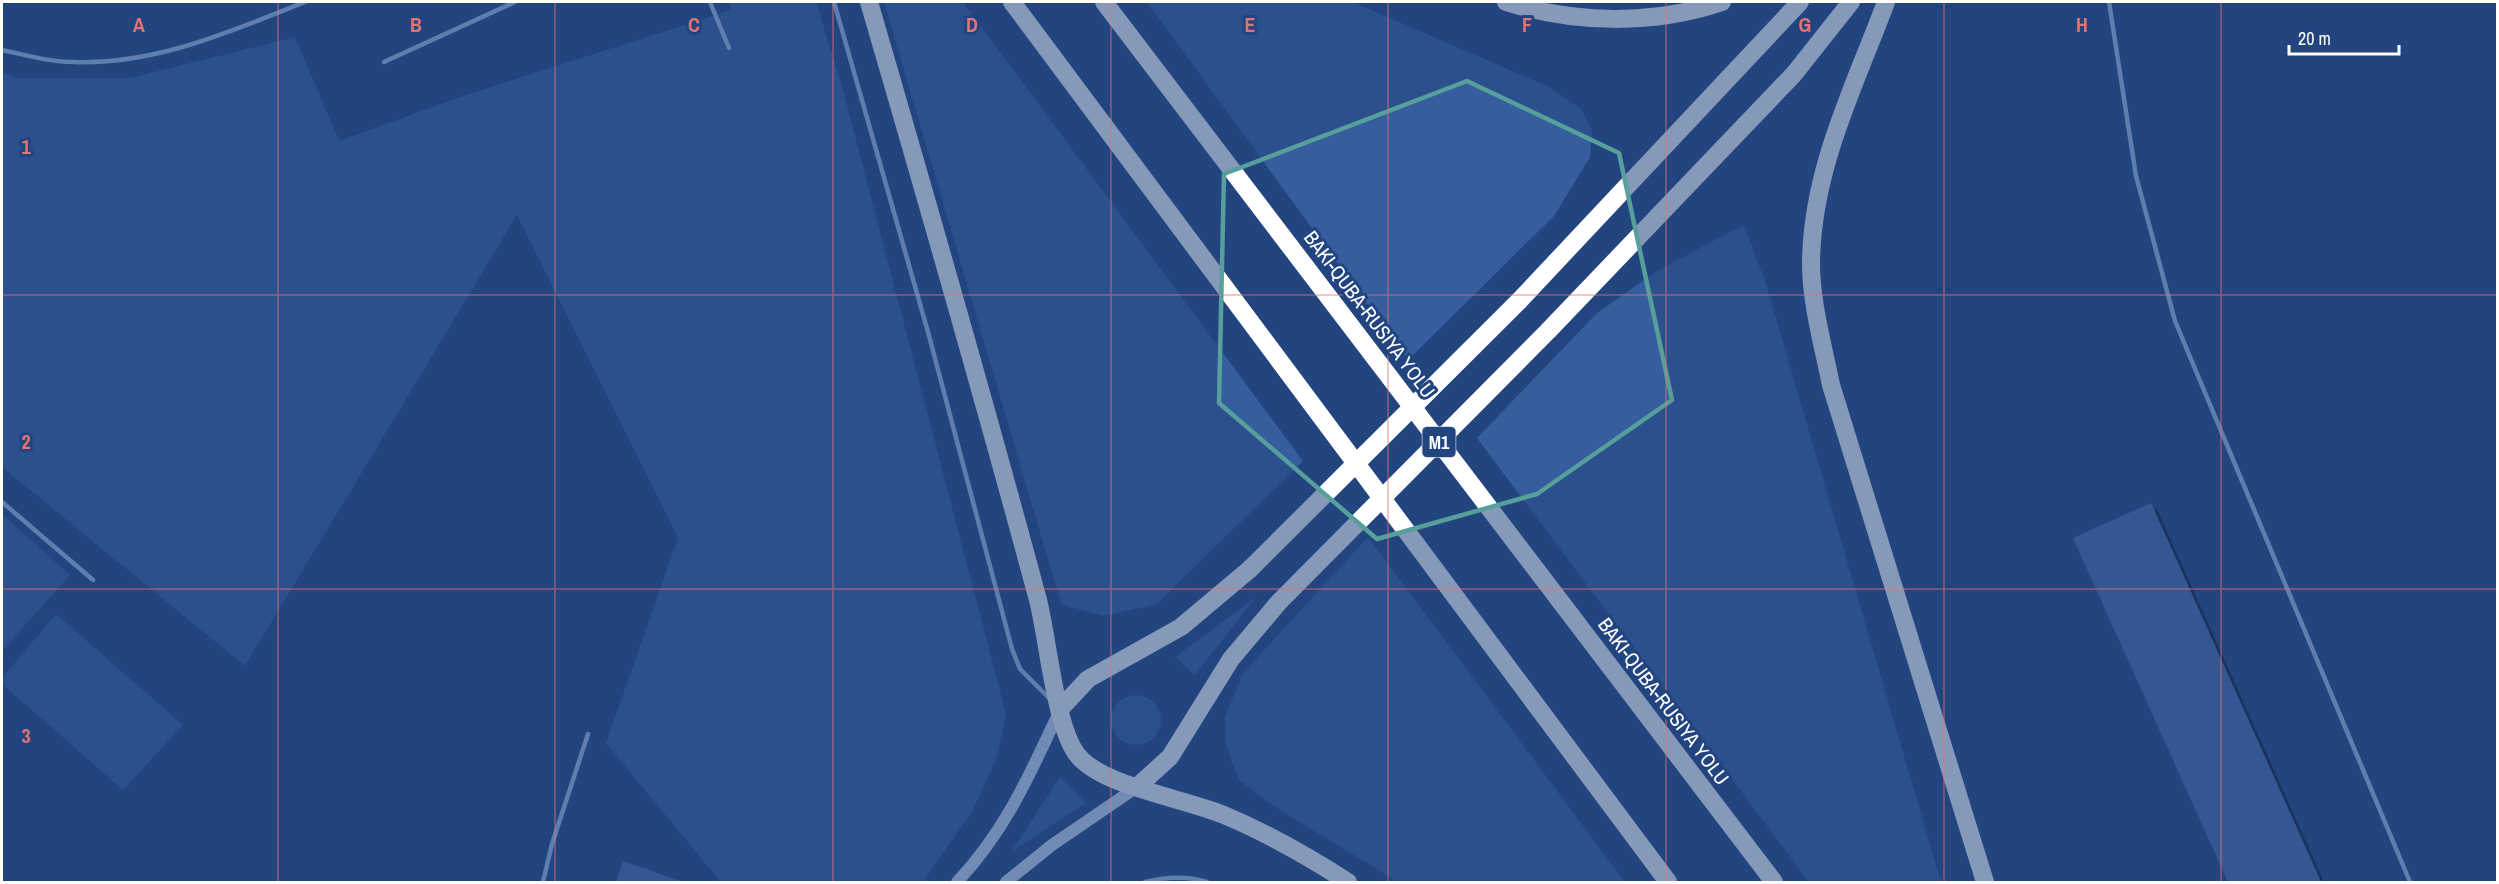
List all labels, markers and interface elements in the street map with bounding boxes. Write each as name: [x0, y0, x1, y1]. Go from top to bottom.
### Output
text: A: [133, 11, 145, 38]
text: B: [410, 11, 422, 38]
text: C: [688, 11, 700, 38]
text: D: [966, 11, 978, 38]
text: E: [1245, 11, 1256, 38]
text: F: [1522, 11, 1532, 38]
text: G: [1799, 11, 1811, 38]
text: H: [2076, 11, 2088, 38]
scale bar: [2289, 18, 2398, 56]
text: 20 m: [2298, 26, 2331, 51]
text: 1: [21, 133, 31, 160]
street label: BAKI-QUBA-RUSIYA YOLU: [1298, 225, 1442, 403]
road number: M1: [1422, 427, 1456, 457]
text: 2: [21, 428, 31, 455]
street label: BAKI-QUBA-RUSIYA YOLU: [1592, 612, 1736, 790]
text: 3: [21, 722, 31, 749]

